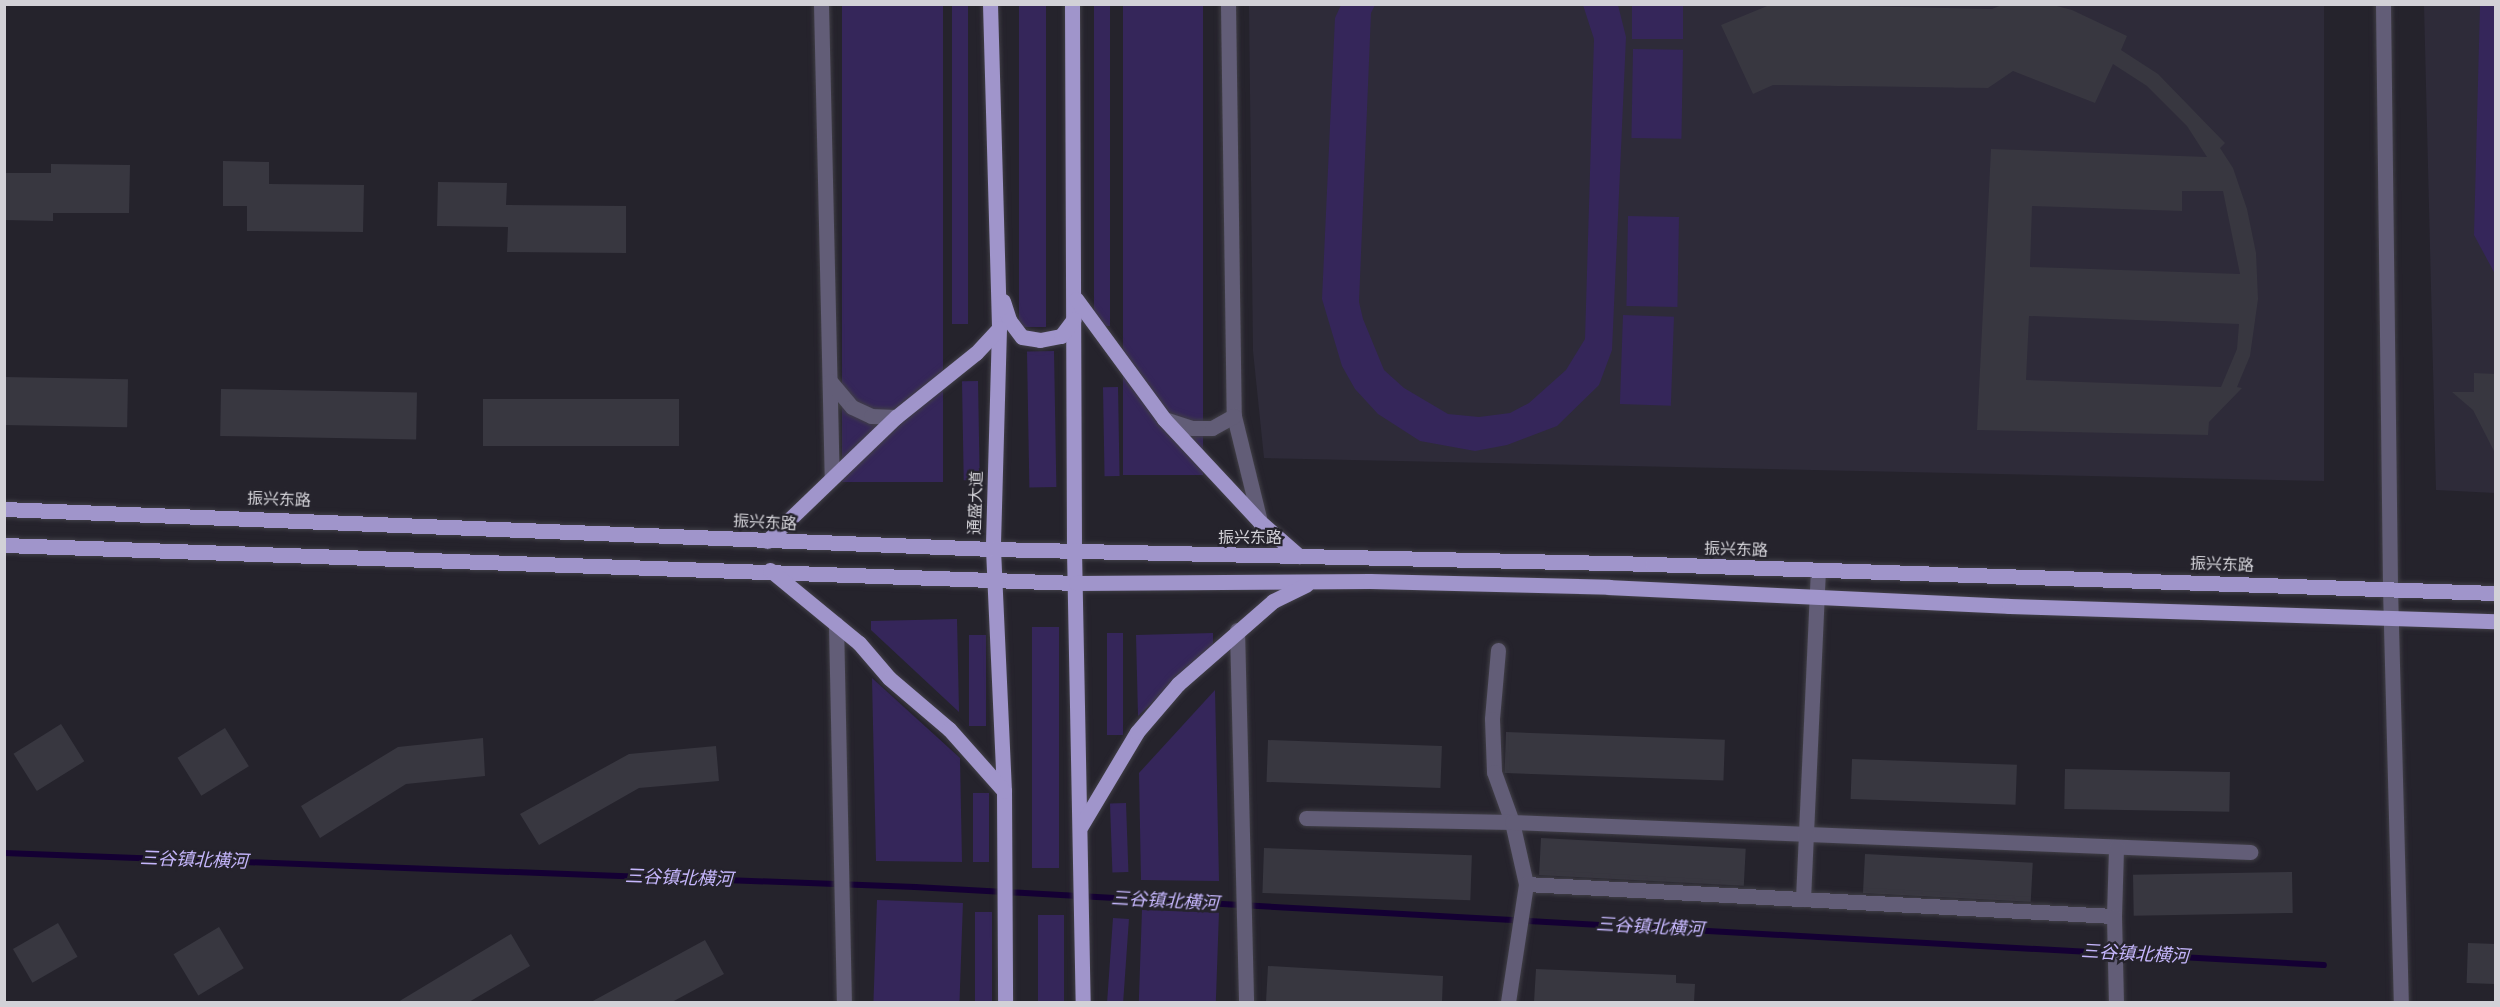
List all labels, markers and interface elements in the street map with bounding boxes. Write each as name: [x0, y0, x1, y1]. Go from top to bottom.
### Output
street label: 通盛大道: [965, 471, 987, 535]
street label: 振兴东路: [247, 489, 311, 511]
street label: 振兴东路: [733, 512, 797, 534]
street label: 振兴东路: [1218, 528, 1282, 548]
street label: 振兴东路: [1704, 539, 1768, 561]
street label: 振兴东路: [2190, 554, 2254, 576]
water label: 三谷镇北横河: [140, 847, 248, 873]
water label: 三谷镇北横河: [625, 865, 733, 891]
water label: 三谷镇北横河: [1111, 887, 1219, 915]
water label: 三谷镇北横河: [1596, 913, 1704, 941]
water label: 三谷镇北横河: [2081, 940, 2189, 968]

